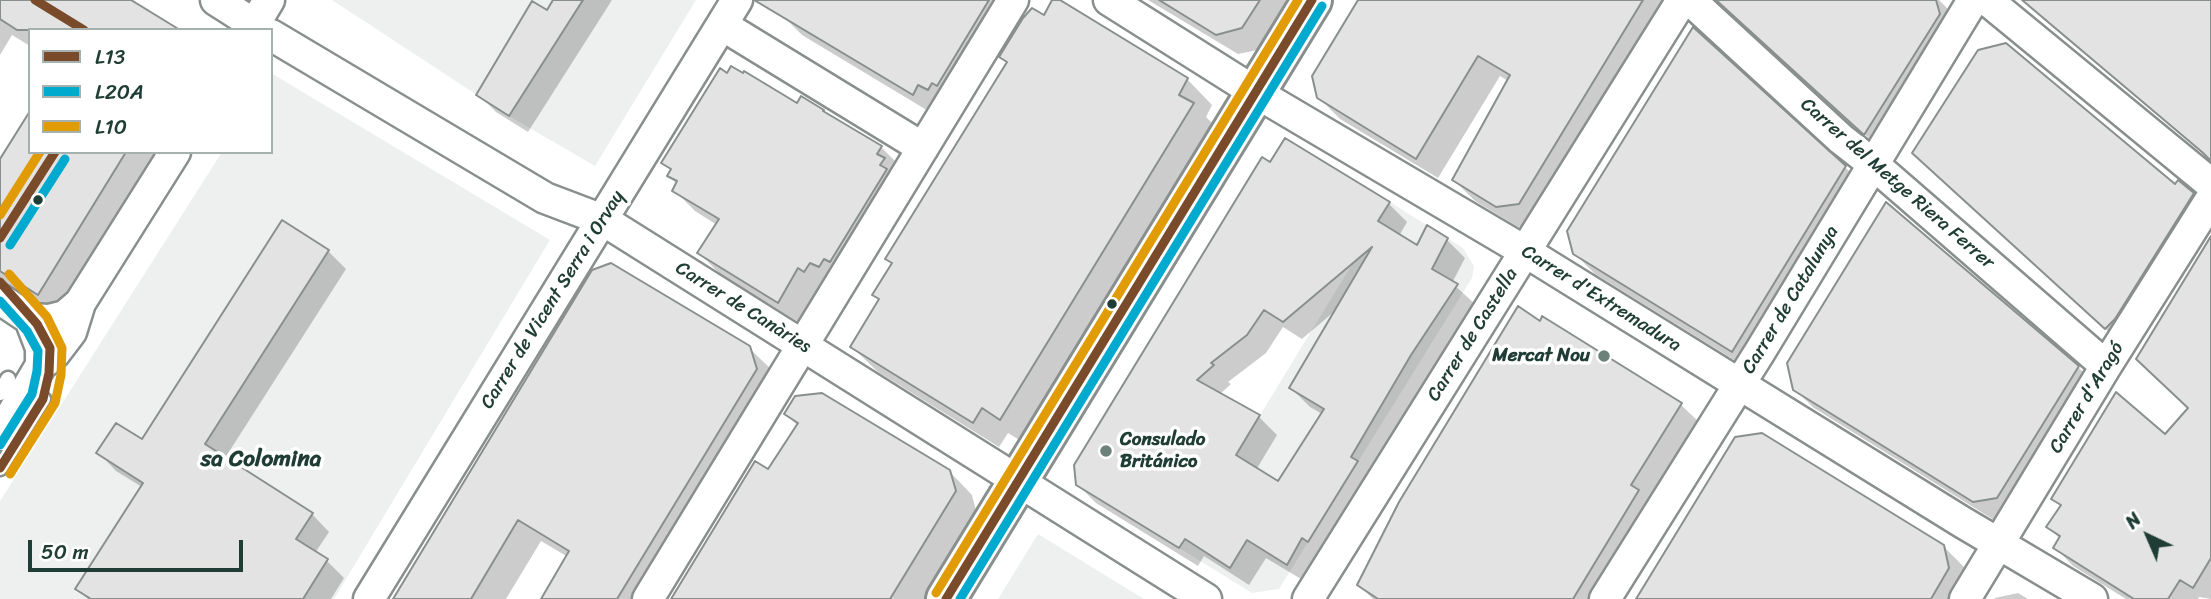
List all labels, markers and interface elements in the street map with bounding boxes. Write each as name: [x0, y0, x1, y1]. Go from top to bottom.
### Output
legend: [28, 28, 273, 154]
text: L13: [95, 38, 125, 76]
text: L20A: [95, 73, 144, 111]
street label: Carrer del Metge Riera Ferrer: [1795, 94, 1999, 274]
text: L10: [95, 108, 127, 146]
street label: Carrer de Vicent Serra i Orvay: [476, 187, 630, 413]
unlabelled marker: [31, 193, 45, 207]
street label: Carrer de Catalunya: [1738, 222, 1844, 378]
street label: Carrer d'Extremadura: [1517, 241, 1685, 357]
street label: Carrer de Canàries: [671, 257, 815, 359]
street label: Carrer de Castella: [1423, 264, 1523, 406]
unlabelled marker: [1105, 297, 1119, 311]
street label: Carrer d'Aragó: [2045, 338, 2129, 458]
place label: Mercat Nou: [1492, 345, 1590, 367]
marker: Mercat Nou: [1596, 348, 1612, 364]
place label: Consulado Británico: [1120, 429, 1205, 473]
marker: Consulado Británico: [1098, 443, 1114, 459]
district label: sa Colomina: [201, 446, 321, 474]
north arrow: [2113, 501, 2183, 571]
text: N: [2117, 504, 2149, 537]
scale bar: [32, 526, 247, 570]
text: 50 m: [41, 533, 89, 571]

